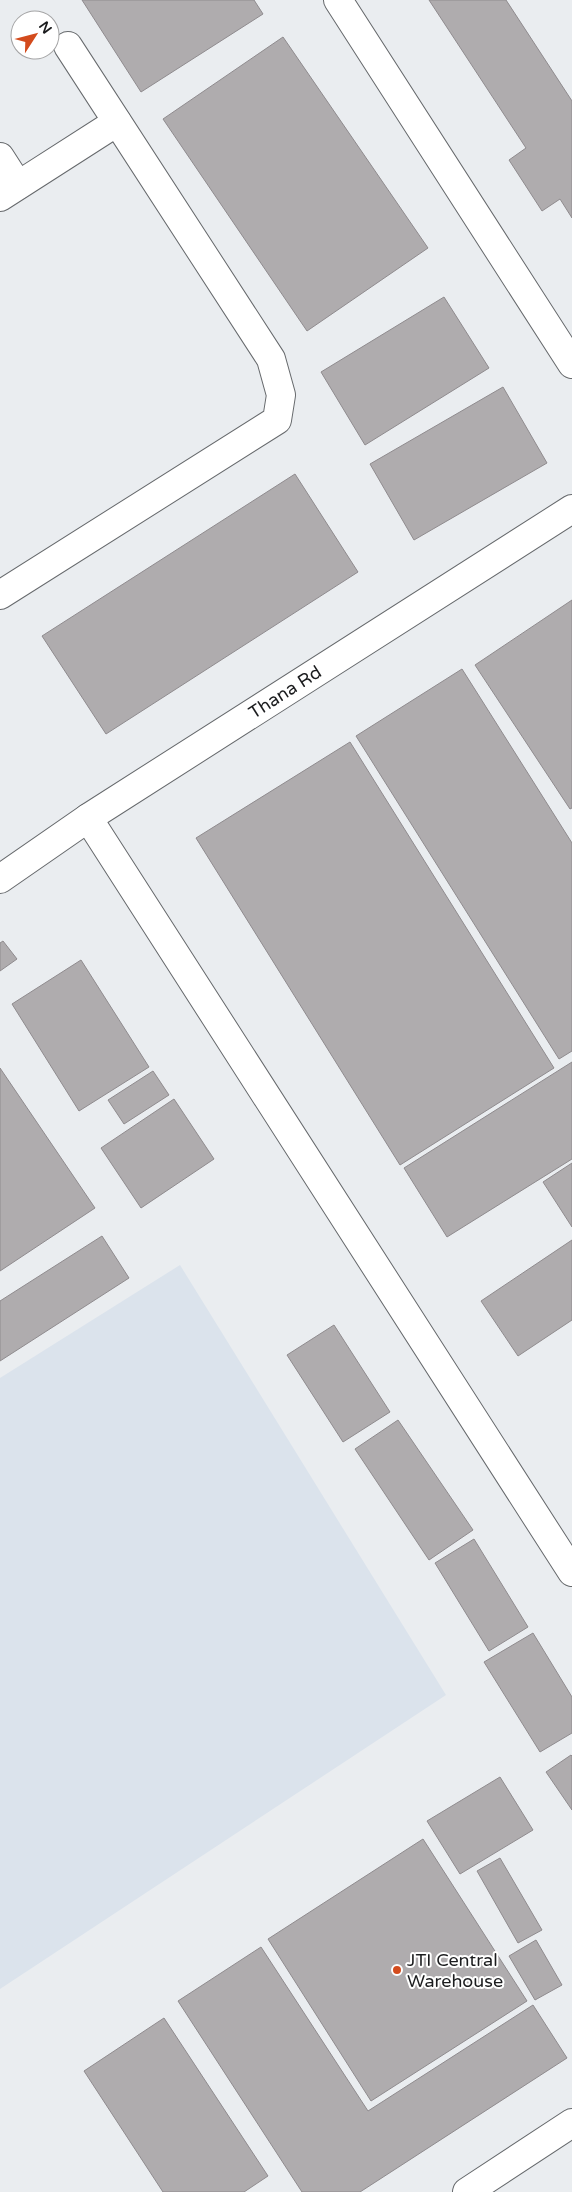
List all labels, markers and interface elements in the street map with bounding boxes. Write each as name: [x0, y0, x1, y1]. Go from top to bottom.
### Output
north arrow: [10, 10, 60, 60]
text: N: [35, 18, 55, 37]
street label: Thana Rd: [245, 661, 326, 723]
place label: JTI Central Warehouse: [407, 1949, 503, 1992]
marker: JTI Central Warehouse: [391, 1964, 403, 1976]

